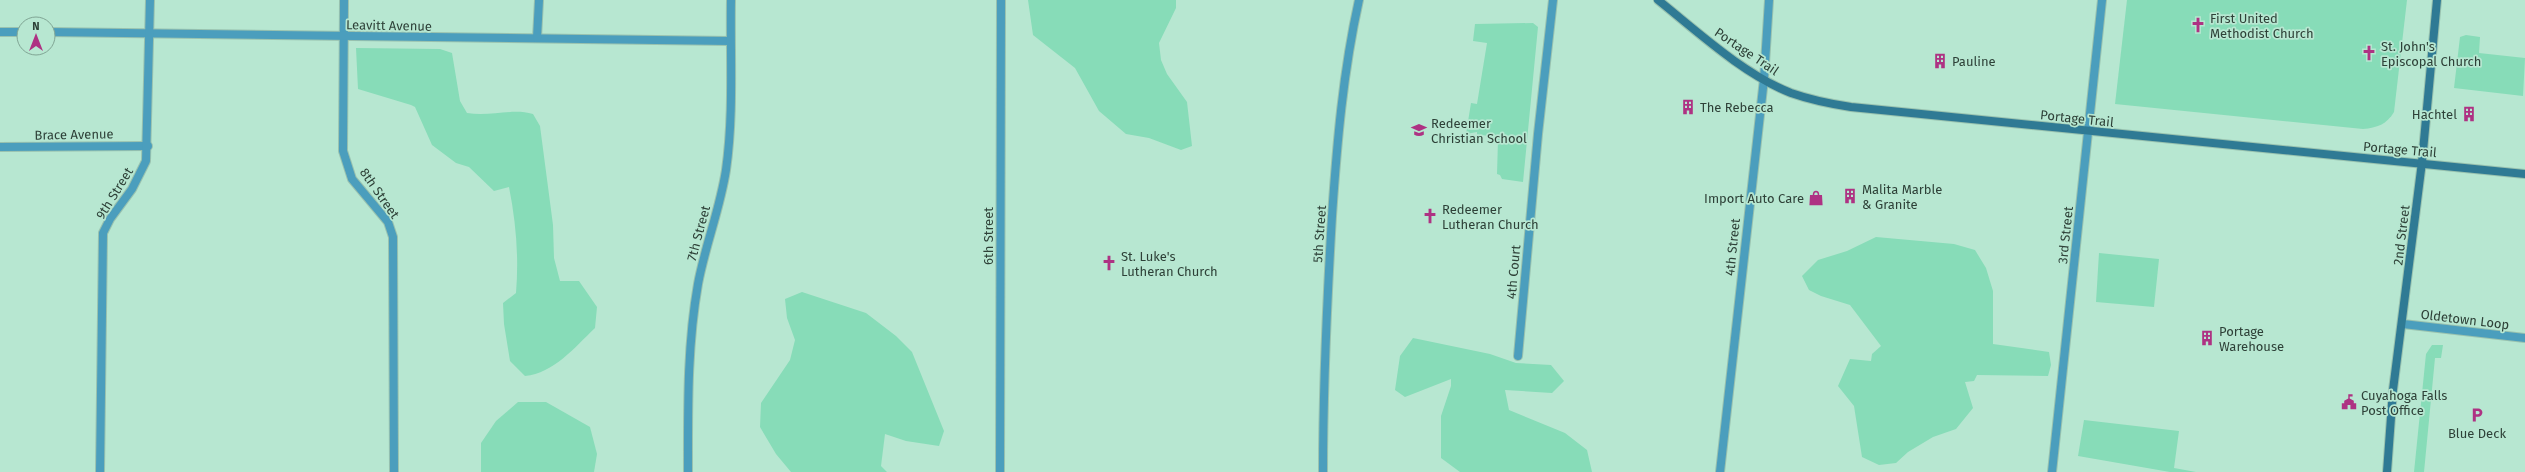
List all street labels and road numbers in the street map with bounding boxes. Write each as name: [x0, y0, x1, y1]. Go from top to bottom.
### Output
street label: Leavitt Avenue: [346, 17, 432, 34]
street label: Portage Trail: [1712, 25, 1782, 78]
street label: Portage Trail: [2039, 107, 2115, 130]
street label: Brace Avenue: [34, 126, 114, 143]
street label: Portage Trail: [2363, 139, 2438, 160]
street label: 9th Street: [93, 165, 136, 222]
street label: 8th Street: [357, 165, 403, 222]
street label: 7th Street: [684, 203, 713, 263]
street label: 2nd Street: [2390, 204, 2413, 266]
street label: 5th Street: [1310, 205, 1329, 263]
street label: 3rd Street: [2055, 205, 2076, 264]
street label: 6th Street: [981, 207, 996, 265]
street label: 4th Street: [1722, 217, 1743, 277]
street label: 4th Court: [1504, 244, 1523, 300]
street label: Oldetown Loop: [2420, 307, 2510, 332]

